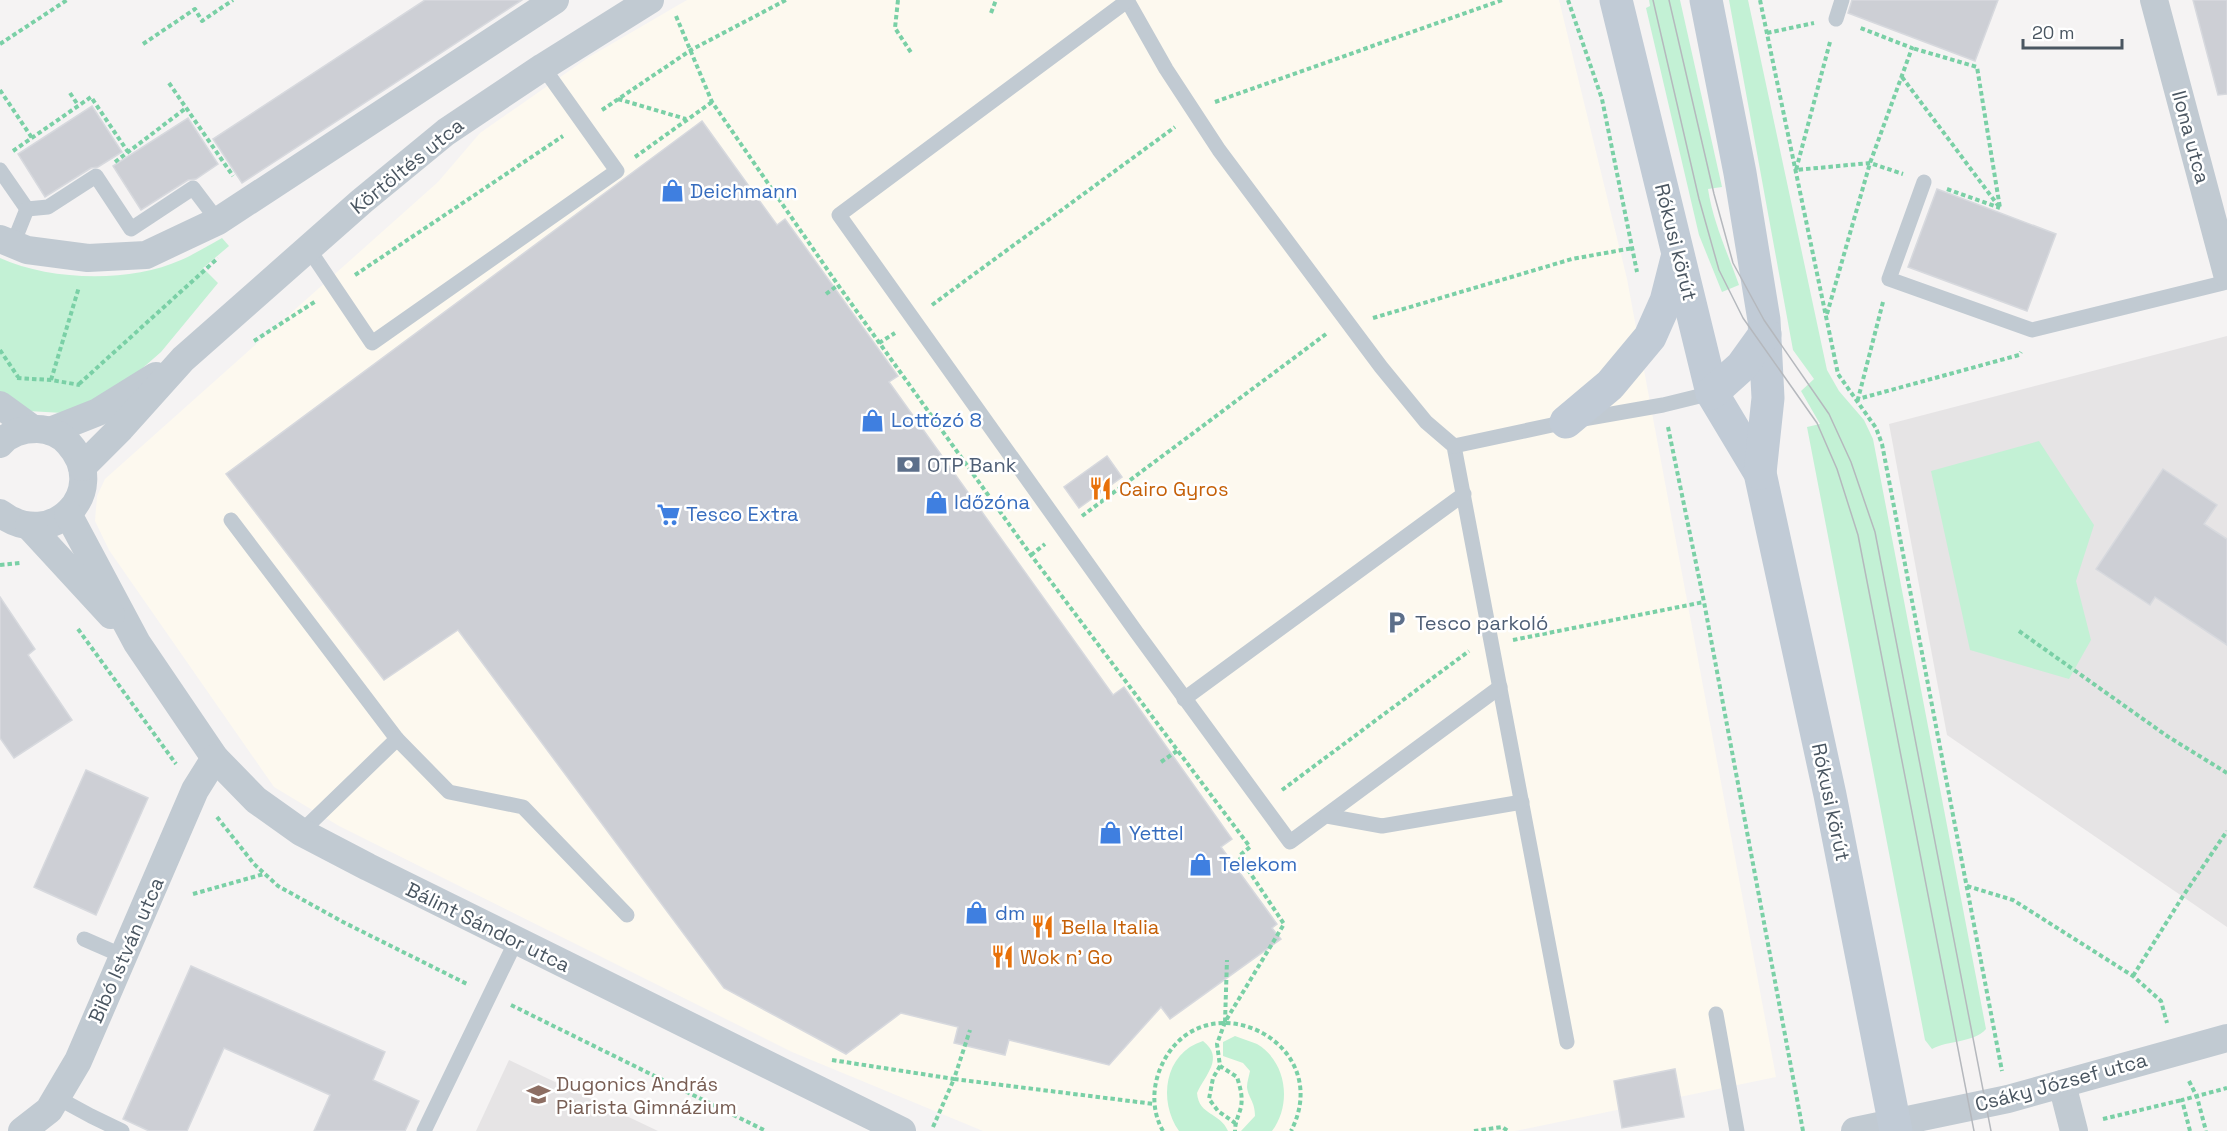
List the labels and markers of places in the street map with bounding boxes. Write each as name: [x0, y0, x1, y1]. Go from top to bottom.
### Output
shop icon: Deichmann: [659, 178, 685, 204]
place label: Deichmann: [690, 178, 797, 204]
shop icon: Lottózó 8: [860, 407, 886, 433]
place label: Lottózó 8: [891, 407, 982, 433]
bank icon: OTP Bank: [896, 452, 922, 478]
place label: OTP Bank: [927, 452, 1017, 478]
restaurant icon: Cairo Gyros: [1088, 476, 1114, 502]
place label: Cairo Gyros: [1119, 476, 1228, 502]
shop icon: Időzóna: [923, 489, 949, 515]
place label: Időzóna: [954, 489, 1030, 515]
supermarket icon: Tesco Extra: [655, 501, 681, 527]
place label: Tesco Extra: [686, 501, 799, 527]
parking icon: Tesco parkoló: [1384, 610, 1410, 636]
place label: Tesco parkoló: [1415, 610, 1548, 636]
shop icon: Yettel: [1098, 820, 1124, 846]
place label: Yettel: [1129, 820, 1184, 846]
shop icon: Telekom: [1188, 851, 1214, 877]
place label: Telekom: [1219, 851, 1297, 877]
shop icon: dm: [964, 900, 990, 926]
place label: dm: [995, 900, 1025, 926]
restaurant icon: Bella Italia: [1030, 914, 1056, 940]
place label: Bella Italia: [1061, 914, 1159, 940]
restaurant icon: Wok n' Go: [989, 944, 1015, 970]
place label: Wok n' Go: [1020, 944, 1113, 970]
place label: Dugonics András Piarista Gimnázium: [556, 1071, 737, 1120]
school or university icon: Dugonics András Piarista Gimnázium: [525, 1082, 551, 1108]

